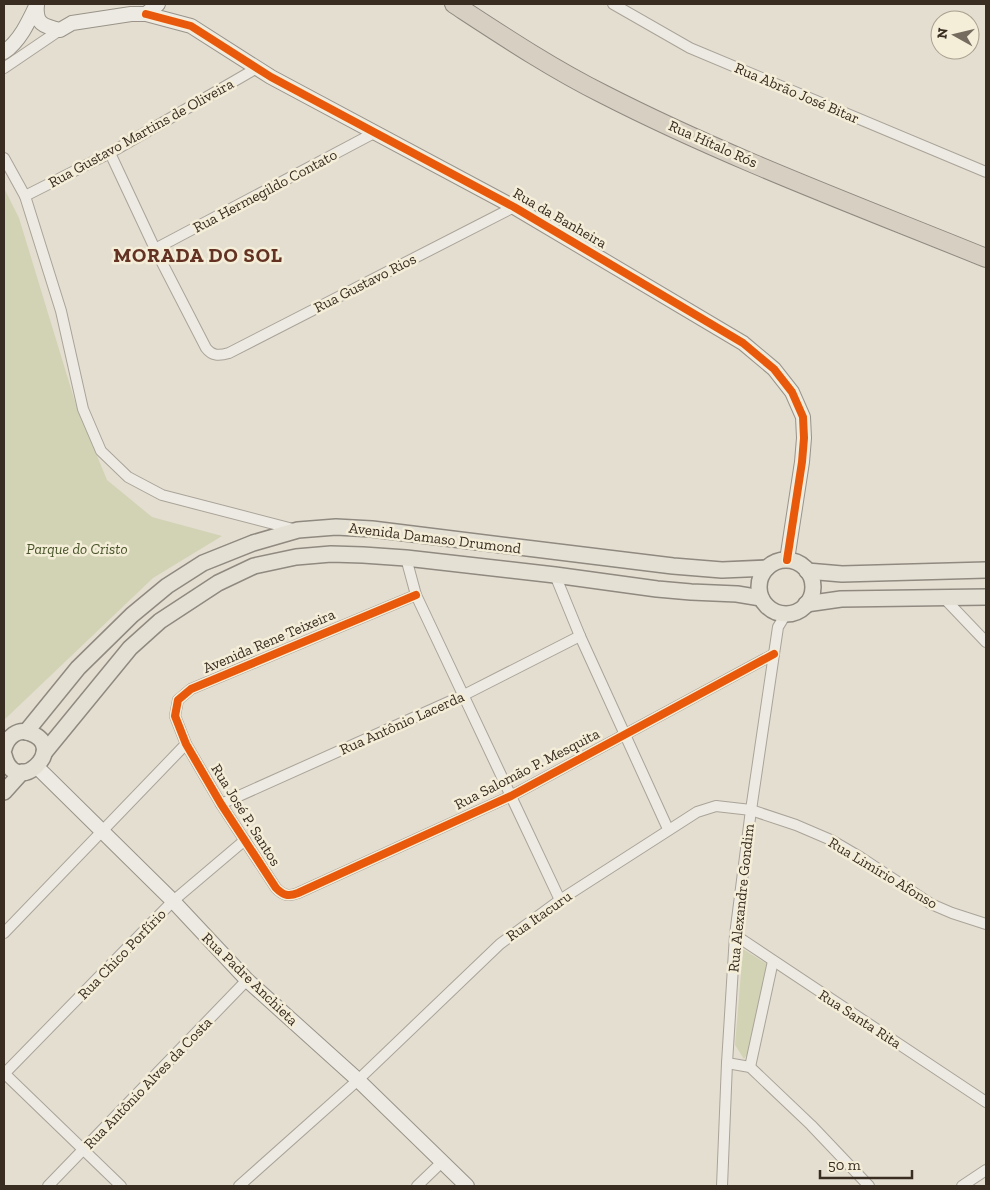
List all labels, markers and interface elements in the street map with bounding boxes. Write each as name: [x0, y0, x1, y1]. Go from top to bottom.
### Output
north arrow: [930, 10, 980, 60]
text: N: [933, 26, 952, 40]
street label: Rua Abrão José Bitar: [732, 59, 862, 127]
street label: Rua Gustavo Martins de Oliveira: [45, 74, 237, 192]
street label: Rua Hítalo Rós: [666, 116, 760, 172]
street label: Rua Hermegildo Contato: [190, 145, 340, 237]
street label: Rua da Banheira: [510, 184, 610, 252]
district label: MORADA DO SOL: [113, 243, 283, 267]
street label: Rua Gustavo Rios: [311, 249, 419, 317]
street label: Avenida Damaso Drumond: [348, 518, 523, 558]
park label: Parque do Cristo: [26, 540, 128, 558]
street label: Avenida Rene Teixeira: [200, 605, 338, 677]
street label: Rua Antônio Lacerda: [337, 687, 467, 759]
street label: Rua Salomão P. Mesquita: [451, 725, 603, 813]
street label: Rua José P. Santos: [207, 761, 285, 869]
street label: Rua Alexandre Gondim: [724, 823, 758, 973]
street label: Rua Limírio Afonso: [825, 833, 941, 913]
street label: Rua Itacuru: [503, 887, 576, 945]
street label: Rua Chico Porfírio: [74, 905, 170, 1003]
street label: Rua Padre Anchieta: [198, 929, 302, 1029]
street label: Rua Santa Rita: [815, 986, 905, 1052]
street label: Rua Antônio Alves da Costa: [80, 1013, 216, 1153]
scale bar: [820, 1148, 912, 1180]
text: 50 m: [828, 1156, 861, 1174]

